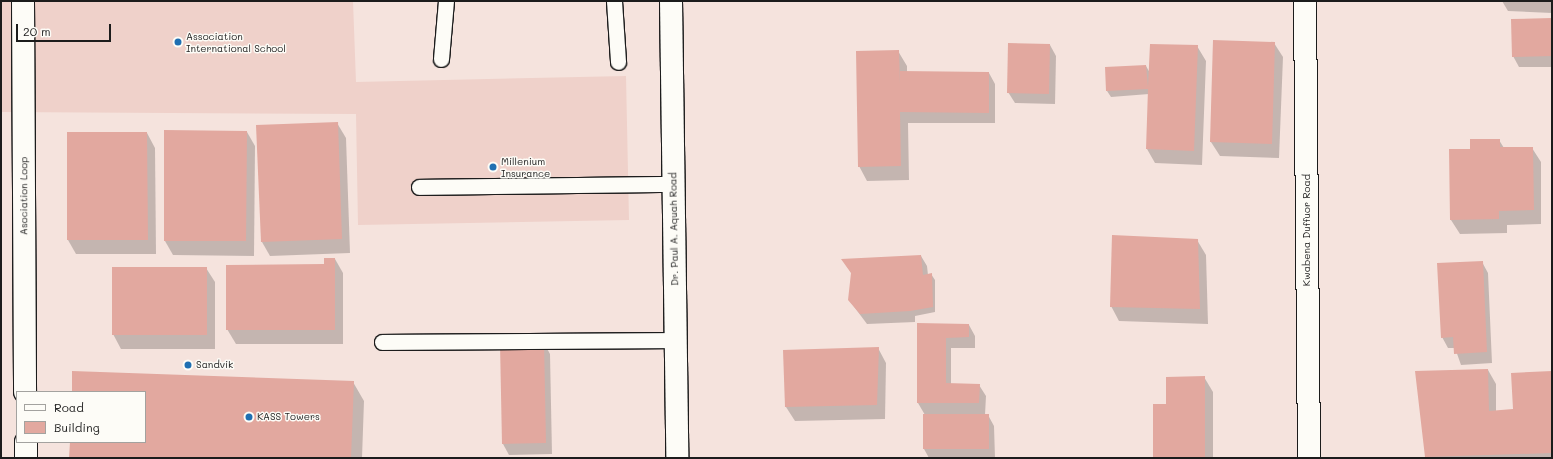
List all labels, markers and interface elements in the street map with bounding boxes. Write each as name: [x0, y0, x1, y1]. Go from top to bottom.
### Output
scale bar: [18, 16, 113, 42]
text: 20 m: [23, 23, 51, 39]
place label: Association International School: [186, 30, 286, 54]
marker: Association International School: [173, 37, 183, 47]
place label: Millenium Insurance: [501, 155, 550, 178]
street label: Asociation Loop: [18, 157, 30, 235]
marker: Millenium Insurance: [488, 162, 498, 172]
street label: Dr. Paul A. Aquah Road: [667, 172, 681, 286]
street label: Kwabena Duffuor Road: [1301, 174, 1313, 286]
place label: Sandvik: [196, 359, 233, 371]
marker: Sandvik: [183, 360, 193, 370]
legend: [16, 391, 146, 443]
text: Road: [54, 399, 84, 415]
place label: KASS Towers: [257, 411, 320, 423]
marker: KASS Towers: [244, 412, 254, 422]
text: Building: [54, 419, 100, 435]

